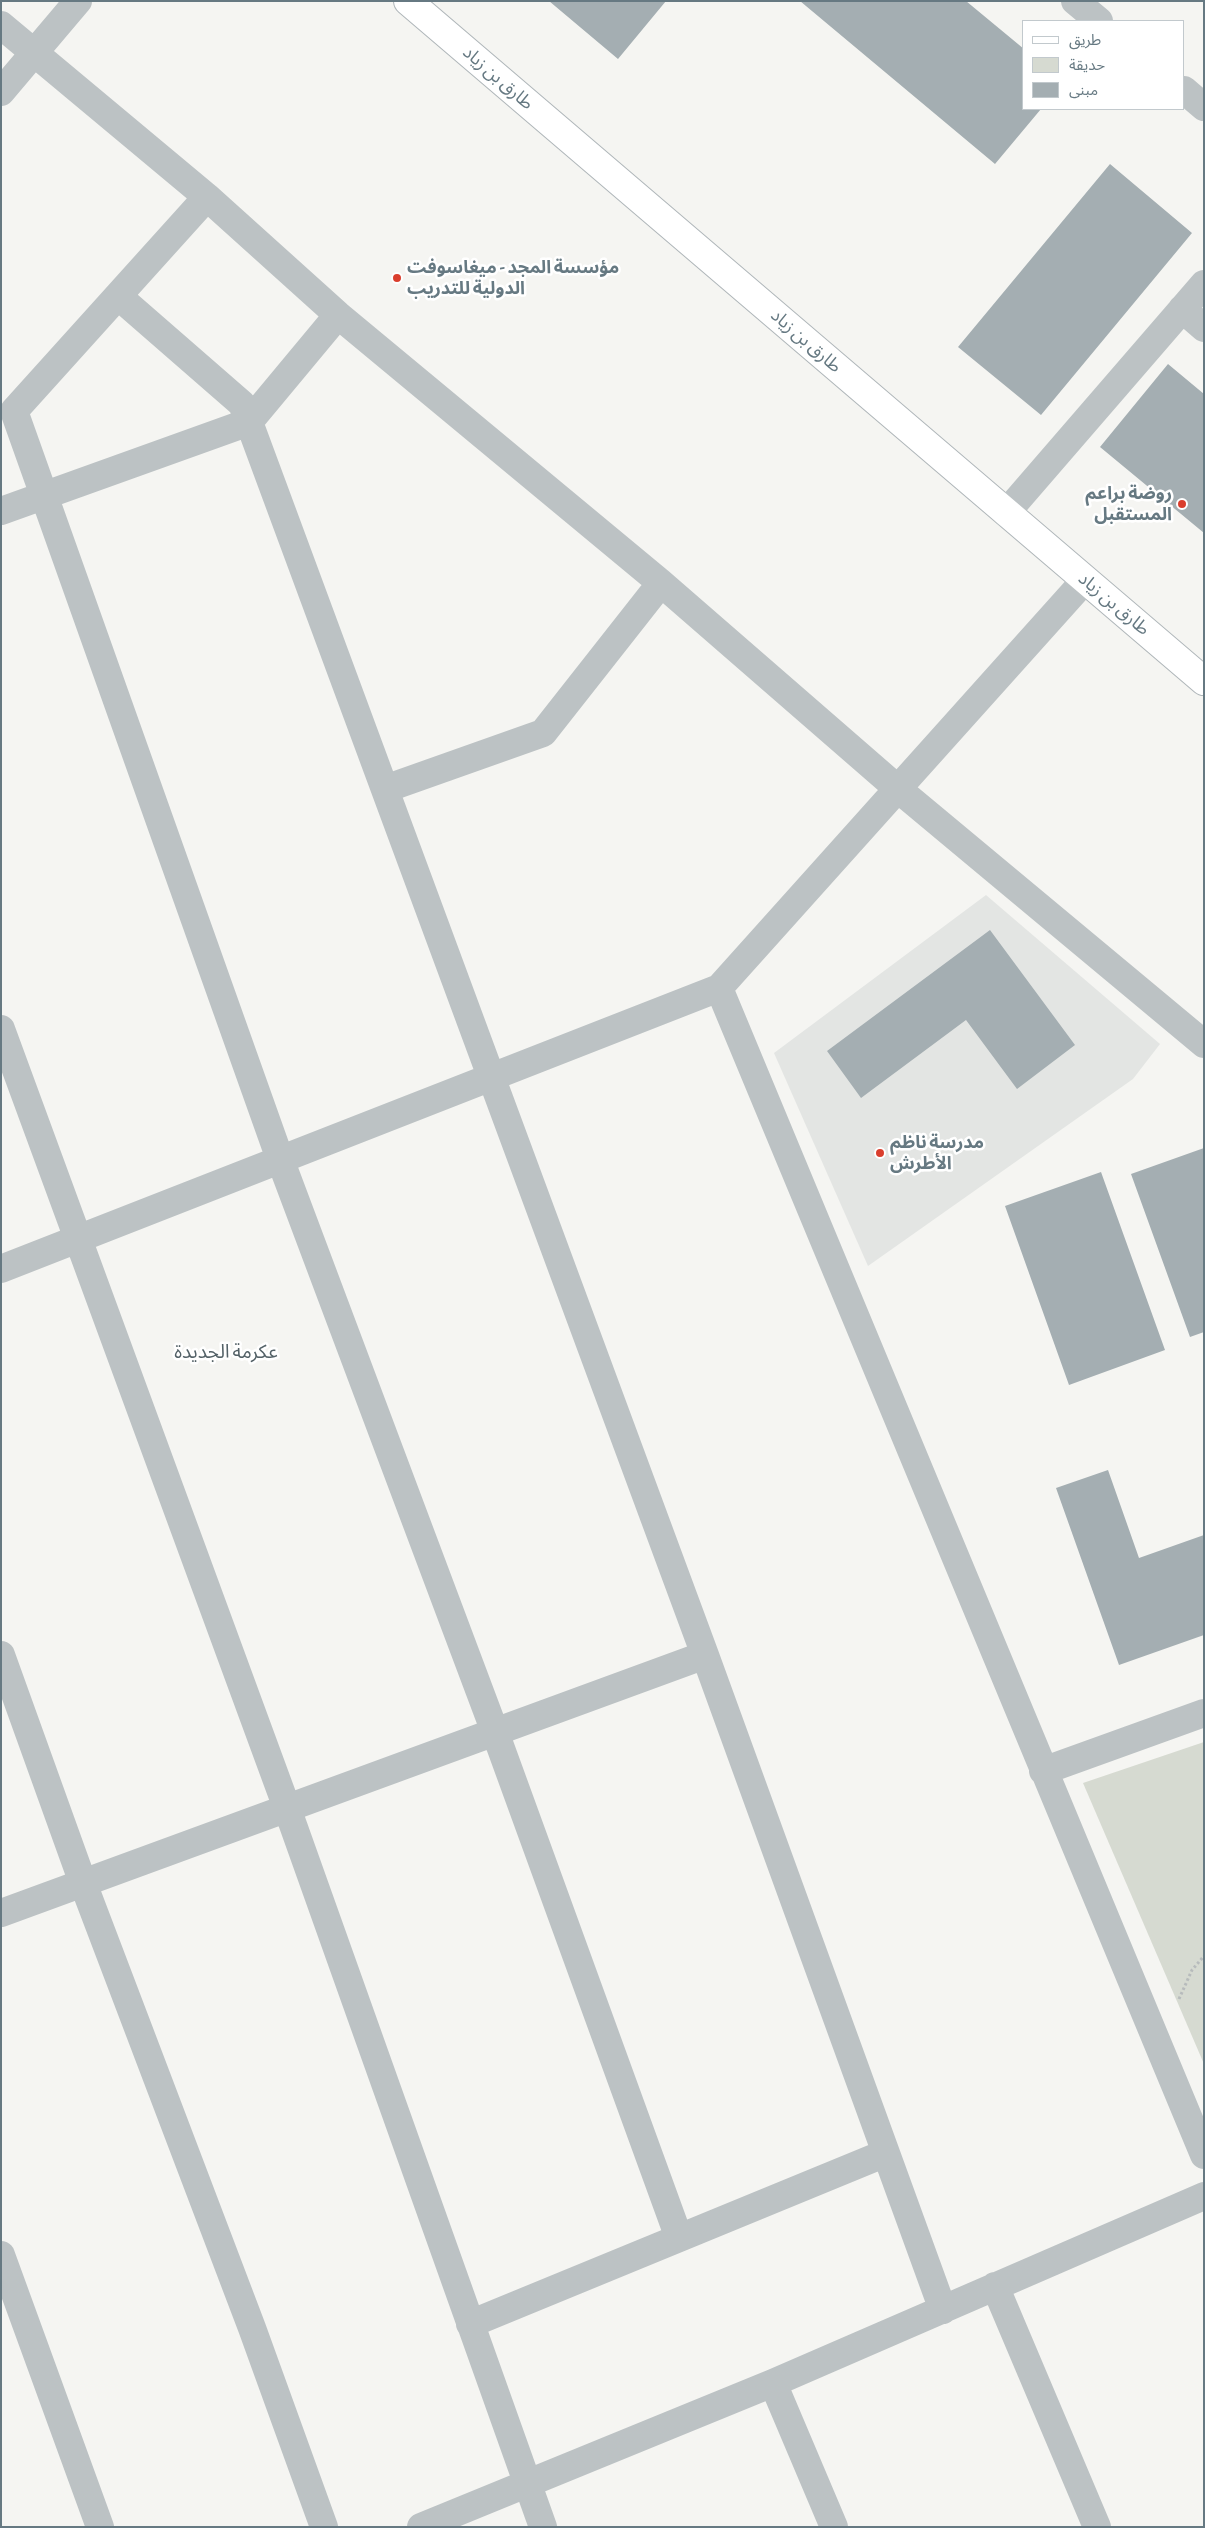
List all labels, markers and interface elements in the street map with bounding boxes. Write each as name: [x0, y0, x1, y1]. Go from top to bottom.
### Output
legend: [1022, 20, 1185, 110]
text: طريق: [1069, 33, 1101, 48]
street label: طارق بن زياد: [458, 41, 538, 115]
text: حديقة: [1069, 58, 1105, 73]
text: مبنى: [1069, 83, 1098, 98]
place label: مؤسسة المجد - ميغاسوفت الدولية للتدريب: [407, 257, 619, 300]
marker: مؤسسة المجد - ميغاسوفت الدولية للتدريب: [391, 272, 403, 284]
street label: طارق بن زياد: [766, 304, 846, 378]
place label: روضة براعم المستقبل: [1085, 483, 1172, 526]
marker: روضة براعم المستقبل: [1176, 498, 1188, 510]
street label: طارق بن زياد: [1074, 568, 1154, 640]
place label: مدرسة ناظم الأطرش: [890, 1132, 984, 1174]
marker: مدرسة ناظم الأطرش: [874, 1147, 886, 1159]
district label: عكرمة الجديدة: [174, 1341, 278, 1363]

